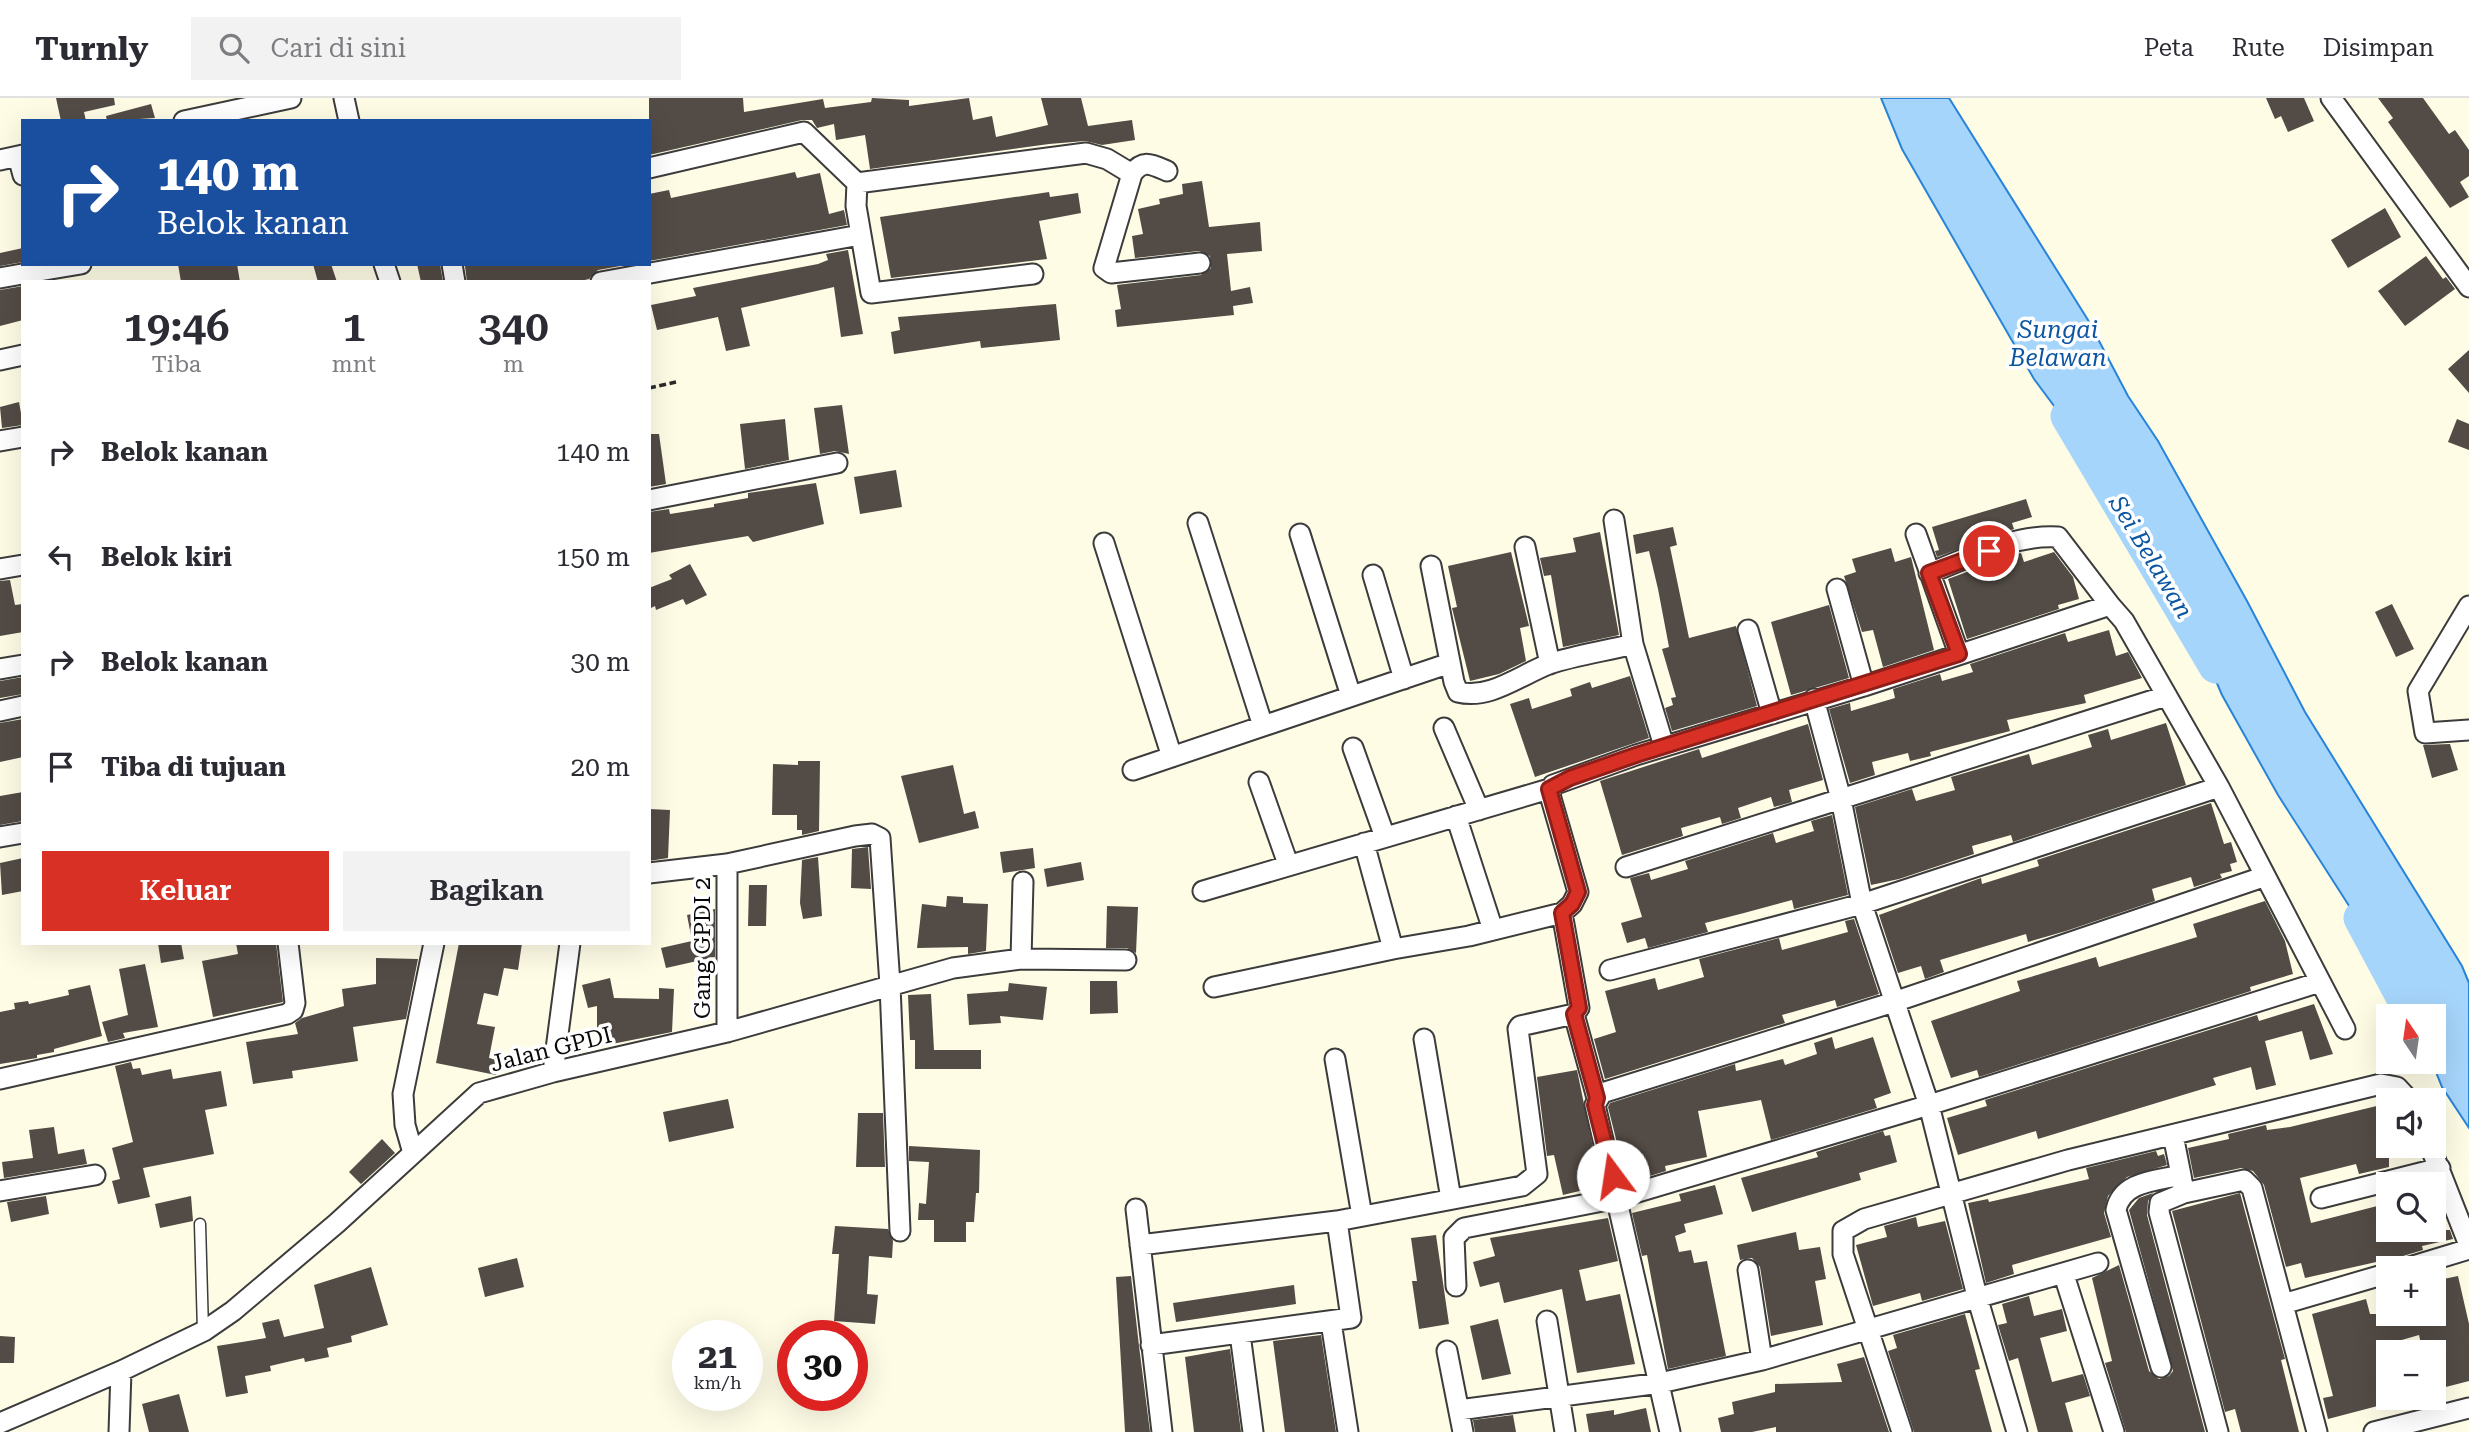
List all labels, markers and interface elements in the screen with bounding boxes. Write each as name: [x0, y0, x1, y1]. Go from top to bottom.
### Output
search box: [191, 17, 681, 80]
text: Turnly: [35, 29, 149, 68]
icon: search: [215, 29, 253, 67]
text: Cari di sini: [271, 33, 406, 63]
text: Peta: [2144, 34, 2194, 62]
text: Rute: [2232, 34, 2285, 62]
text: Disimpan: [2323, 34, 2434, 62]
text: 140 m: [157, 145, 299, 202]
icon: right: [42, 147, 133, 238]
text: Belok kanan: [157, 204, 349, 242]
text: 19:46: [123, 302, 230, 351]
text: 1: [342, 302, 366, 351]
text: 340: [478, 302, 549, 351]
water label: Sungai Belawan: [2008, 316, 2107, 372]
text: Tiba: [151, 351, 201, 378]
text: mnt: [332, 351, 376, 378]
text: m: [503, 351, 524, 378]
icon: right: [42, 433, 80, 471]
text: Belok kanan: [101, 437, 268, 467]
text: 140 m: [556, 437, 630, 467]
water label: Sei Belawan: [2103, 490, 2199, 623]
pin: [1959, 521, 2019, 581]
icon: arrive: [1970, 532, 2008, 570]
icon: left: [42, 538, 80, 576]
text: Belok kiri: [101, 542, 232, 572]
text: 150 m: [556, 542, 630, 572]
icon: right: [42, 643, 80, 681]
text: Belok kanan: [101, 647, 268, 677]
text: 30 m: [571, 647, 630, 677]
icon: arrive: [42, 748, 80, 786]
text: Tiba di tujuan: [101, 752, 286, 782]
text: 20 m: [571, 752, 630, 782]
button: Keluar: [42, 851, 329, 931]
button: Bagikan: [343, 851, 630, 931]
street label: Gang GPDI 2: [689, 877, 716, 1019]
north arrow: [2376, 1004, 2446, 1074]
map controls: [2376, 1004, 2446, 1410]
street label: Jalan GPDI: [488, 1021, 615, 1078]
button: sound: [2376, 1088, 2446, 1158]
position arrow: [1576, 1139, 1650, 1213]
button: search: [2376, 1172, 2446, 1242]
button: +: [2376, 1256, 2446, 1326]
speed limit sign: 30: [777, 1320, 868, 1411]
text: 21: [698, 1336, 737, 1377]
button: −: [2376, 1340, 2446, 1410]
text: km/h: [693, 1372, 742, 1393]

